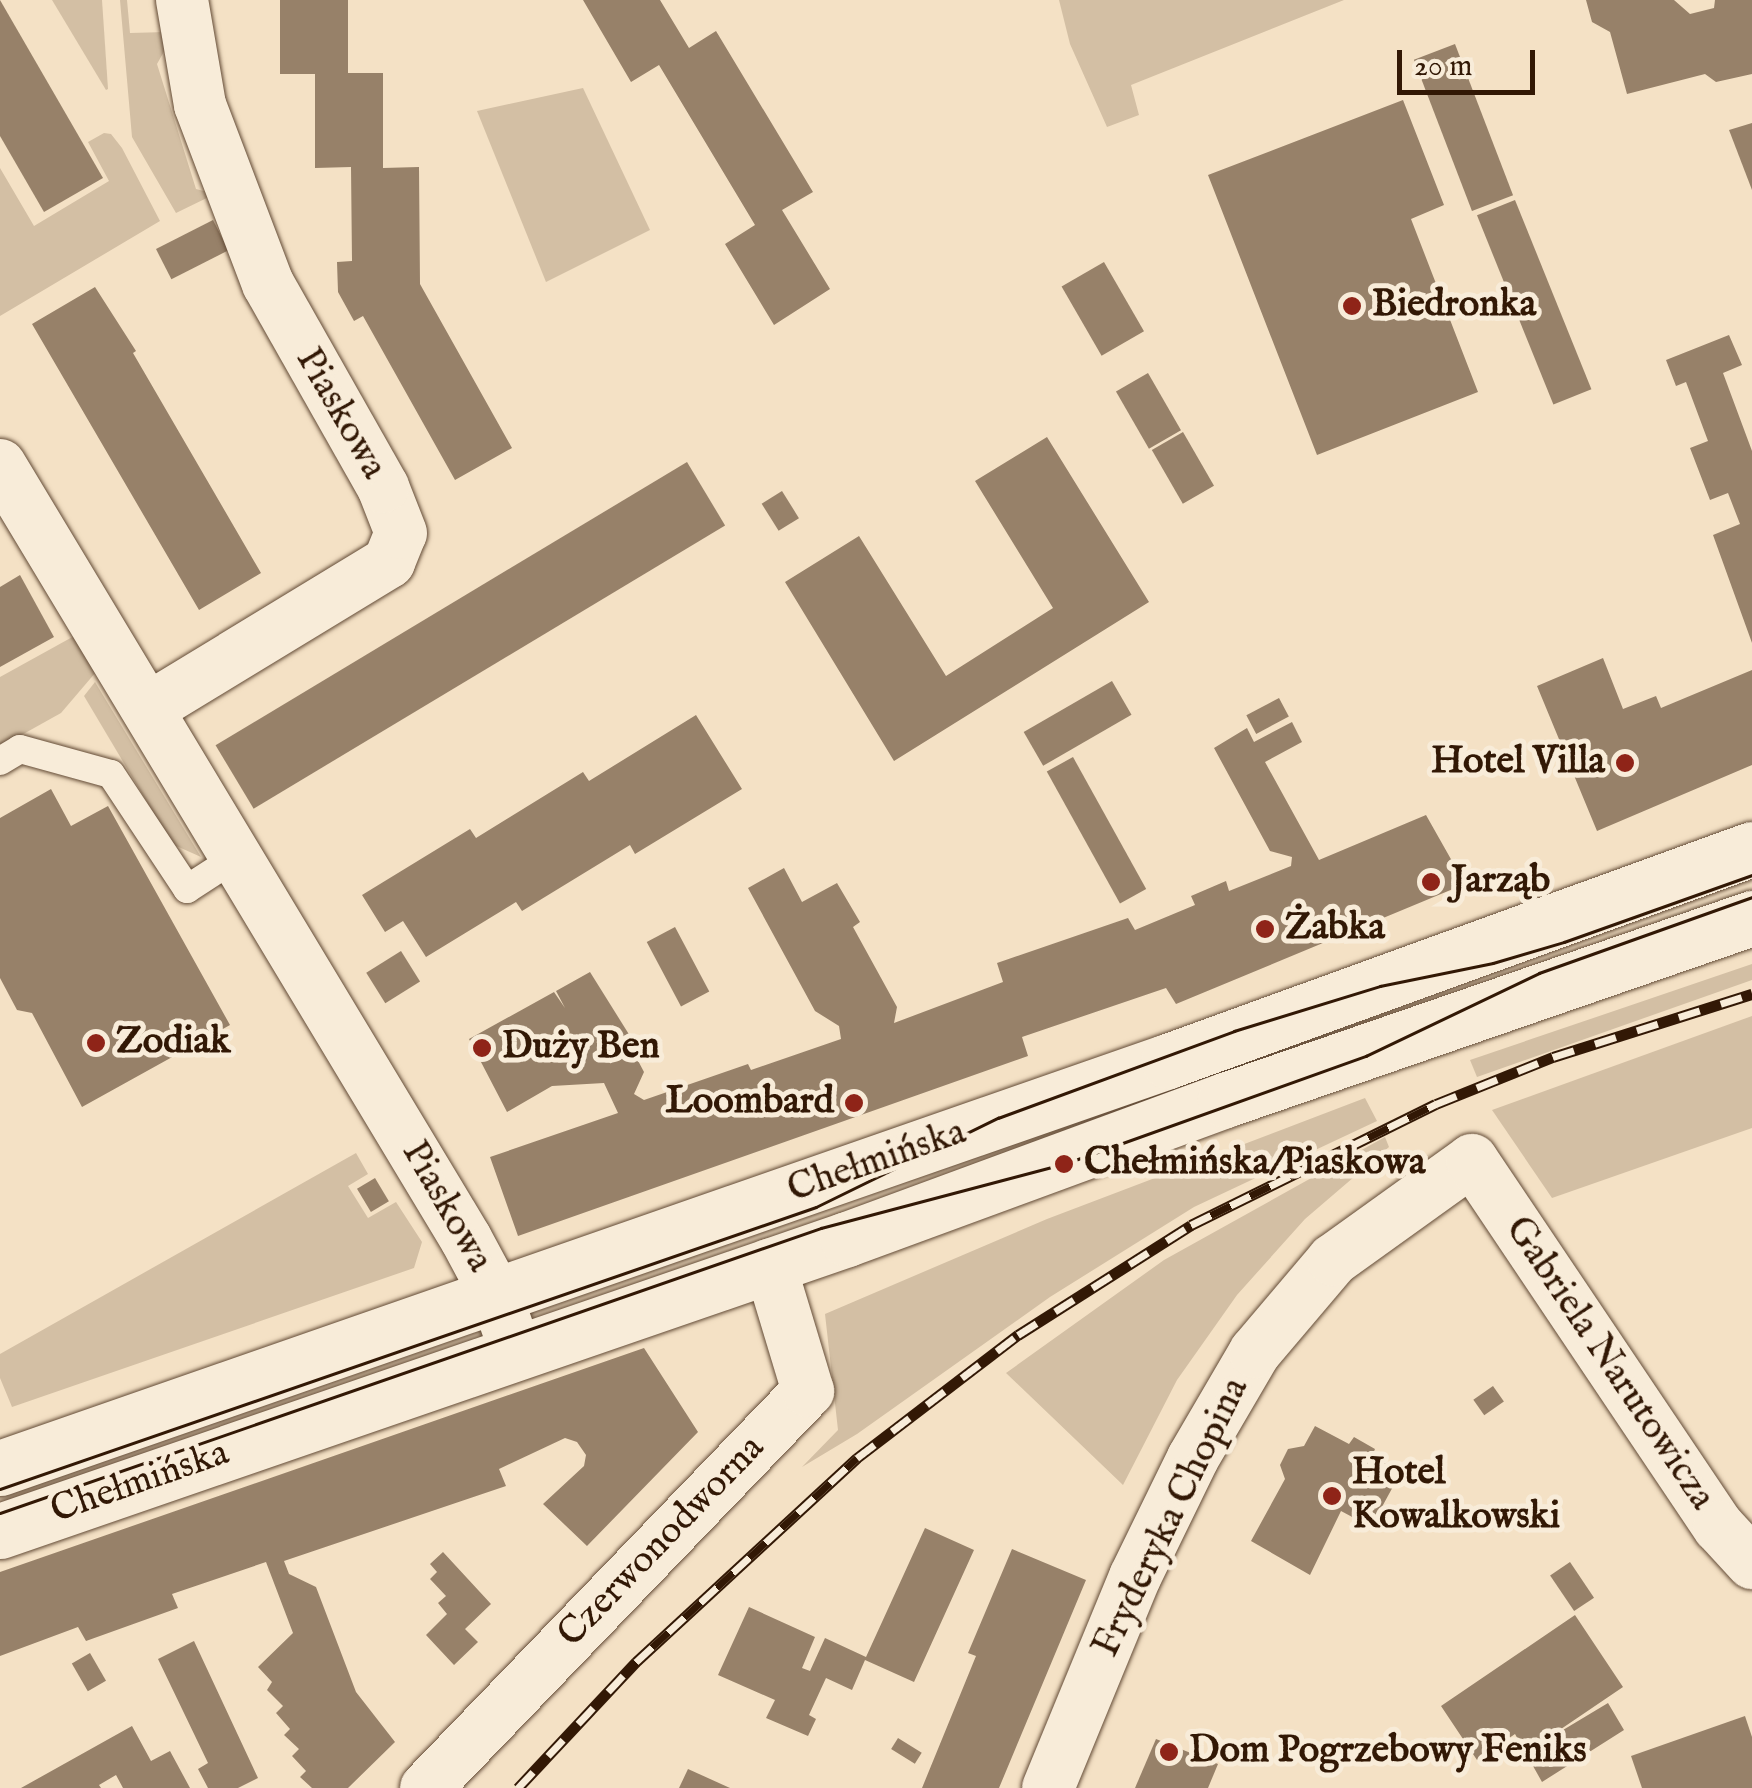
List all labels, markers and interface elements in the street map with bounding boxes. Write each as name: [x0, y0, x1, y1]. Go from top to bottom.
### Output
scale bar: [1402, 30, 1540, 92]
text: 20 m: [1414, 48, 1473, 86]
place label: Biedronka: [1372, 283, 1536, 329]
marker: Biedronka: [1341, 295, 1363, 317]
street label: Piaskowa: [284, 341, 396, 487]
place label: Hotel Villa: [1431, 740, 1605, 786]
marker: Hotel Villa: [1614, 752, 1636, 774]
place label: Jarząb: [1451, 859, 1550, 905]
marker: Jarząb: [1420, 871, 1442, 893]
place label: Żabka: [1285, 906, 1385, 952]
marker: Żabka: [1254, 918, 1276, 940]
place label: Zodiak: [116, 1020, 230, 1066]
place label: Duży Ben: [502, 1025, 660, 1071]
marker: Zodiak: [85, 1032, 107, 1054]
marker: Duży Ben: [471, 1037, 493, 1059]
place label: Loombard: [665, 1080, 834, 1126]
marker: Loombard: [843, 1092, 865, 1114]
street label: Chełmińska: [782, 1110, 972, 1214]
street label: Piaskowa: [390, 1134, 502, 1280]
place label: Chełmińska/Piaskowa: [1084, 1141, 1425, 1187]
marker: Chełmińska/Piaskowa: [1053, 1153, 1075, 1175]
street label: Gabriela Narutowicza: [1494, 1209, 1724, 1519]
street label: Fryderyka Chopina: [1085, 1371, 1259, 1665]
street label: Czerwonodworna: [549, 1426, 775, 1658]
street label: Chełmińska: [45, 1431, 235, 1535]
place label: Hotel Kowalkowski: [1352, 1451, 1560, 1540]
marker: Hotel Kowalkowski: [1321, 1485, 1343, 1507]
place label: Dom Pogrzebowy Feniks: [1189, 1729, 1587, 1775]
marker: Dom Pogrzebowy Feniks: [1158, 1741, 1180, 1763]

